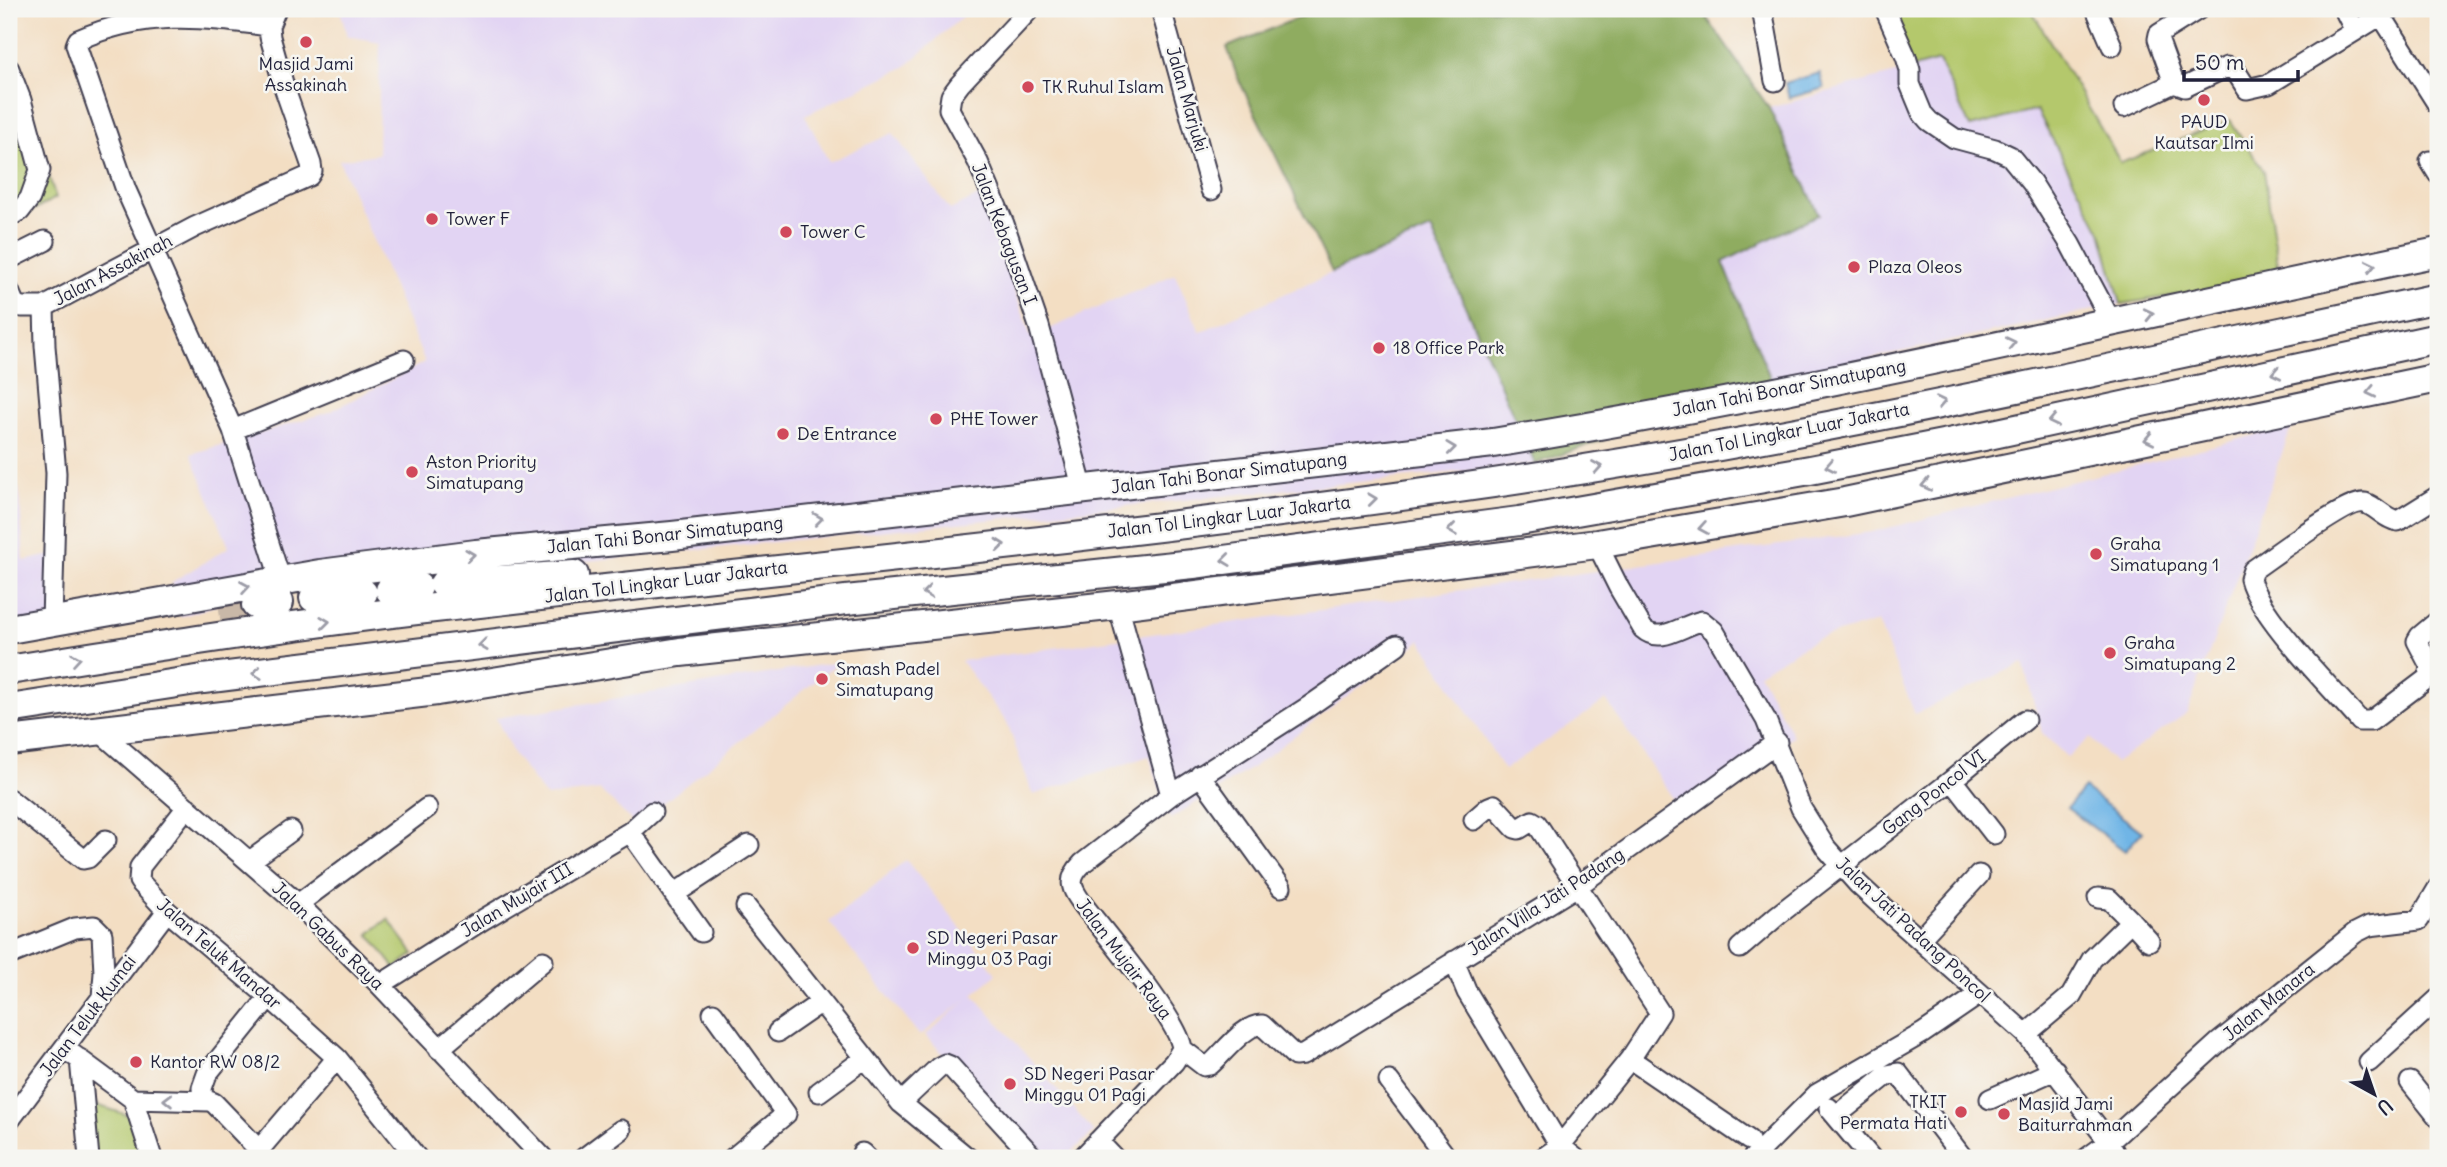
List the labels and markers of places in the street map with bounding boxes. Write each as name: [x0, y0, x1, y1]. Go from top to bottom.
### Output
marker: Masjid Jami Assakinah: [298, 34, 314, 50]
place label: Masjid Jami Assakinah: [258, 52, 354, 96]
place label: TK Ruhul Islam: [1042, 75, 1164, 98]
marker: TK Ruhul Islam: [1020, 79, 1036, 95]
marker: PAUD Kautsar Ilmi: [2196, 92, 2212, 108]
place label: PAUD Kautsar Ilmi: [2154, 110, 2254, 154]
place label: Tower F: [446, 207, 510, 230]
marker: Tower F: [424, 211, 440, 227]
place label: Tower C: [800, 220, 866, 243]
marker: Tower C: [778, 224, 794, 240]
place label: Plaza Oleos: [1868, 255, 1962, 278]
marker: Plaza Oleos: [1846, 259, 1862, 275]
place label: 18 Office Park: [1393, 336, 1505, 359]
marker: 18 Office Park: [1371, 340, 1387, 356]
place label: PHE Tower: [950, 407, 1039, 430]
marker: PHE Tower: [928, 411, 944, 427]
place label: De Entrance: [797, 422, 897, 445]
marker: De Entrance: [775, 426, 791, 442]
place label: Aston Priority Simatupang: [426, 450, 537, 494]
marker: Aston Priority Simatupang: [404, 464, 420, 480]
place label: Graha Simatupang 1: [2110, 532, 2219, 576]
marker: Graha Simatupang 1: [2088, 546, 2104, 562]
place label: Graha Simatupang 2: [2124, 631, 2236, 675]
marker: Graha Simatupang 2: [2102, 645, 2118, 661]
place label: Smash Padel Simatupang: [836, 657, 940, 701]
marker: Smash Padel Simatupang: [814, 671, 830, 687]
place label: SD Negeri Pasar Minggu 03 Pagi: [927, 926, 1059, 970]
marker: SD Negeri Pasar Minggu 03 Pagi: [905, 940, 921, 956]
place label: Kantor RW 08/2: [150, 1050, 280, 1073]
marker: Kantor RW 08/2: [128, 1054, 144, 1070]
place label: SD Negeri Pasar Minggu 01 Pagi: [1024, 1062, 1156, 1106]
marker: SD Negeri Pasar Minggu 01 Pagi: [1002, 1076, 1018, 1092]
place label: TKIT Permata Hati: [1840, 1090, 1947, 1134]
place label: Masjid Jami Baiturrahman: [2018, 1092, 2132, 1136]
marker: TKIT Permata Hati: [1953, 1104, 1969, 1120]
marker: Masjid Jami Baiturrahman: [1996, 1106, 2012, 1122]

